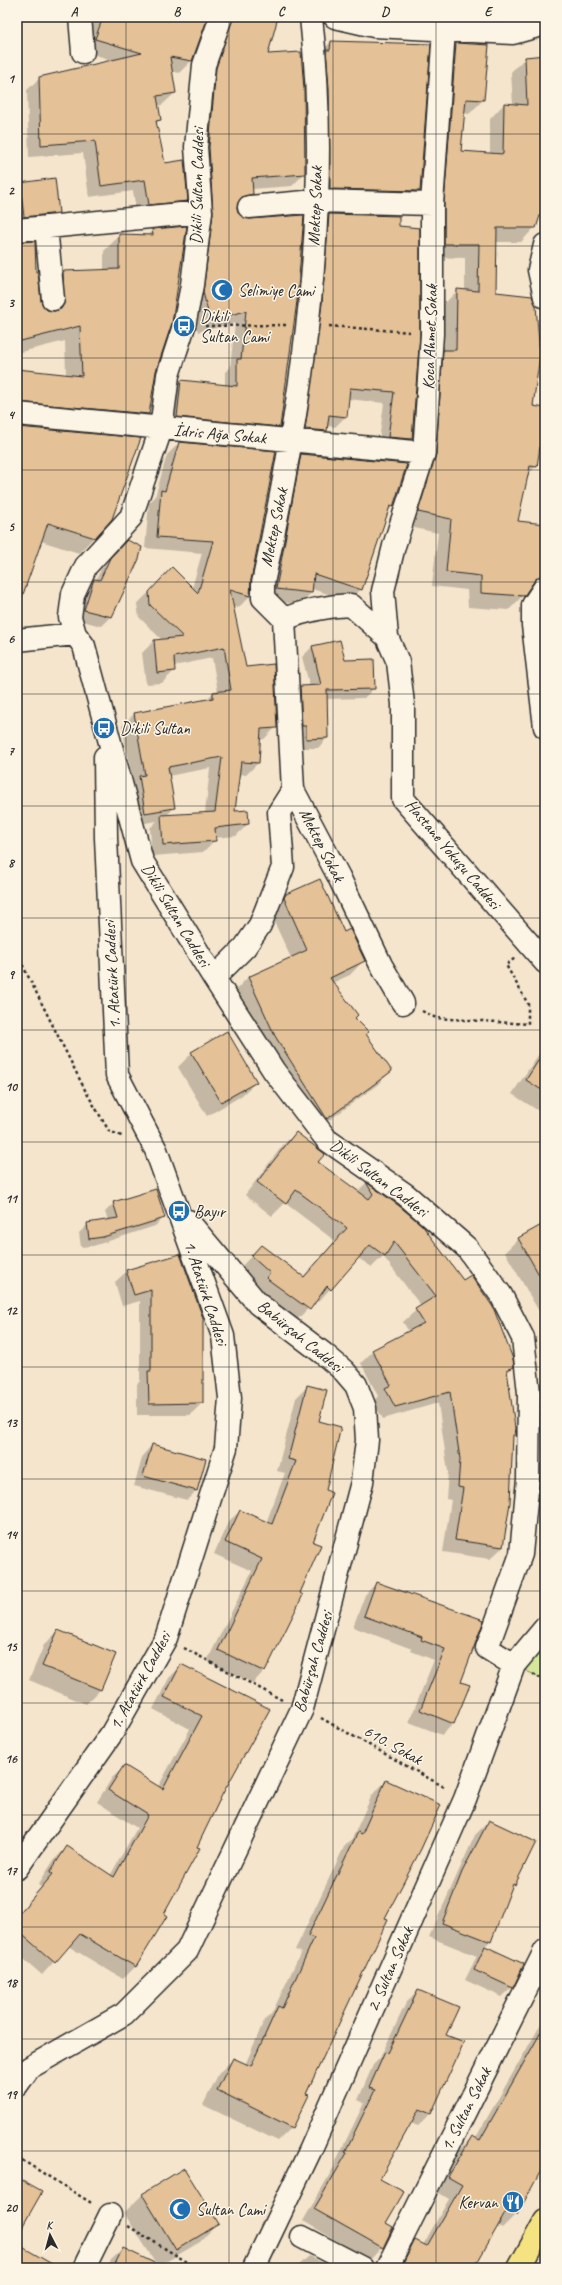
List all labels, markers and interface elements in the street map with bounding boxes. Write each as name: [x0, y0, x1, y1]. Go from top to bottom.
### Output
text: A: [71, 4, 79, 20]
text: B: [174, 4, 182, 20]
text: C: [278, 4, 286, 20]
text: D: [381, 4, 390, 20]
text: E: [485, 4, 494, 20]
text: 1: [8, 71, 16, 87]
street label: Dikili Sultan Caddesi: [185, 126, 209, 245]
street label: Mektep Sokak: [303, 164, 327, 246]
text: 2: [8, 183, 15, 199]
mosque icon: Selimiye Cami: [209, 277, 235, 303]
place label: Selimiye Cami: [238, 280, 317, 301]
street label: Koca Ahmet Sokak: [418, 282, 442, 390]
text: 3: [8, 295, 15, 311]
place label: Dikili Sultan Cami: [200, 306, 271, 347]
bus stop icon: Dikili Sultan Cami: [171, 313, 197, 339]
text: 4: [8, 407, 16, 423]
street label: İdris Ağa Sokak: [173, 420, 269, 449]
street label: Mektep Sokak: [255, 484, 293, 568]
text: 5: [8, 519, 15, 535]
text: 6: [8, 631, 15, 647]
bus stop icon: Dikili Sultan: [91, 715, 117, 741]
place label: Dikili Sultan: [120, 718, 190, 739]
text: 7: [8, 743, 15, 759]
street label: Hastane Yokuşu Caddesi: [401, 795, 506, 915]
street label: Mektep Sokak: [295, 805, 350, 887]
text: 8: [8, 855, 16, 871]
street label: Dikili Sultan Caddesi: [137, 859, 216, 972]
street label: 1. Atatürk Caddesi: [99, 918, 125, 1030]
text: 9: [8, 967, 15, 983]
text: 10: [5, 1079, 18, 1095]
street label: Dikili Sultan Caddesi: [326, 1134, 433, 1223]
text: 11: [5, 1191, 19, 1207]
bus stop icon: Bayır: [166, 1198, 192, 1224]
place label: Bayır: [194, 1201, 227, 1222]
street label: 1. Atatürk Caddesi: [179, 1238, 234, 1350]
street label: Babürşah Caddesi: [253, 1295, 348, 1378]
text: 12: [5, 1303, 18, 1319]
text: 13: [5, 1415, 18, 1431]
text: 14: [5, 1527, 19, 1543]
street label: Babürşah Caddesi: [289, 1607, 338, 1715]
street label: 1. Atatürk Caddesi: [105, 1626, 177, 1733]
text: 15: [5, 1639, 18, 1655]
street label: 610. Sokak: [360, 1720, 428, 1771]
text: 16: [5, 1751, 18, 1767]
text: 17: [5, 1863, 18, 1879]
street label: 2. Sultan Sokak: [362, 1922, 419, 2015]
text: 18: [5, 1975, 19, 1991]
street label: 1. Sultan Sokak: [436, 2062, 497, 2154]
text: 19: [5, 2087, 18, 2103]
restaurant icon: Kervan: [500, 2189, 526, 2215]
place label: Kervan: [458, 2192, 499, 2213]
mosque icon: Sultan Cami: [167, 2196, 193, 2222]
place label: Sultan Cami: [196, 2199, 267, 2220]
text: 20: [5, 2200, 18, 2216]
north arrow: [30, 2215, 70, 2255]
text: K: [45, 2218, 55, 2232]

